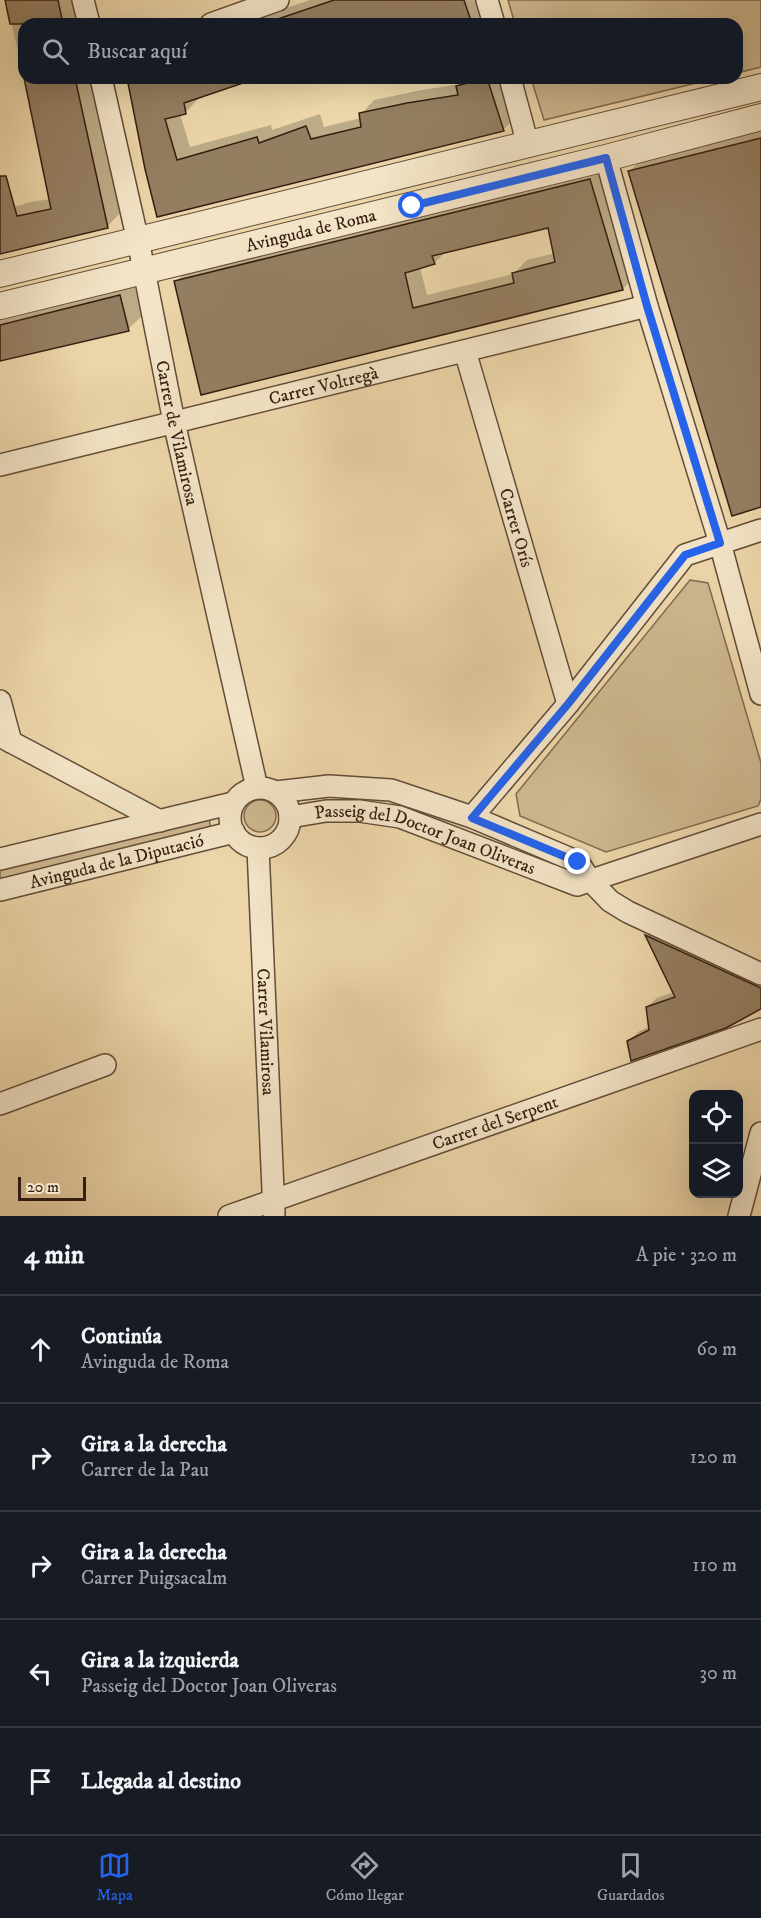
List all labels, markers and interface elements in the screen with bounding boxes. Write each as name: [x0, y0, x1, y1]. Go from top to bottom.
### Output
search box: [18, 18, 743, 84]
icon: search: [39, 35, 72, 68]
text: Buscar aquí: [87, 38, 187, 65]
route start: [398, 192, 424, 218]
street label: Avinguda de Roma: [244, 204, 379, 258]
street label: Carrer de Vilamirosa: [150, 359, 203, 508]
street label: Carrer Voltregà: [267, 362, 381, 411]
street label: Carrer Orís: [494, 486, 538, 570]
street label: Passeig del Doctor Joan Oliveras: [313, 801, 538, 880]
street label: Avinguda de la Diputació: [27, 830, 206, 894]
route end: [564, 848, 590, 874]
street label: Carrer Vilamirosa: [251, 968, 279, 1096]
map controls: [689, 1090, 743, 1198]
button: locate: [689, 1090, 743, 1144]
street label: Carrer del Serpent: [429, 1091, 561, 1156]
button: layers: [689, 1144, 743, 1198]
scale bar: [18, 1174, 86, 1202]
text: 20 m: [27, 1177, 59, 1197]
text: 4 min: [24, 1239, 84, 1272]
text: A pie · 320 m: [636, 1243, 737, 1268]
text: Continúa: [81, 1323, 162, 1350]
icon: ahead: [24, 1333, 57, 1366]
text: 60 m: [697, 1337, 737, 1362]
text: Avinguda de Roma: [81, 1350, 229, 1375]
text: Gira a la derecha: [81, 1431, 227, 1458]
icon: right: [24, 1441, 57, 1474]
text: 120 m: [690, 1445, 737, 1470]
text: Carrer de la Pau: [81, 1458, 209, 1483]
text: Gira a la derecha: [81, 1539, 227, 1566]
icon: right: [24, 1549, 57, 1582]
text: 110 m: [692, 1553, 737, 1578]
text: Carrer Puigsacalm: [81, 1566, 227, 1591]
text: Gira a la izquierda: [81, 1647, 239, 1674]
icon: left: [24, 1657, 57, 1690]
text: 30 m: [699, 1661, 737, 1686]
text: Passeig del Doctor Joan Oliveras: [81, 1674, 337, 1699]
icon: arrive: [24, 1765, 57, 1798]
text: Llegada al destino: [81, 1768, 241, 1795]
tab: Mapa: [96, 1849, 133, 1905]
tab: Cómo llegar: [326, 1849, 404, 1905]
tab: Guardados: [597, 1849, 665, 1905]

